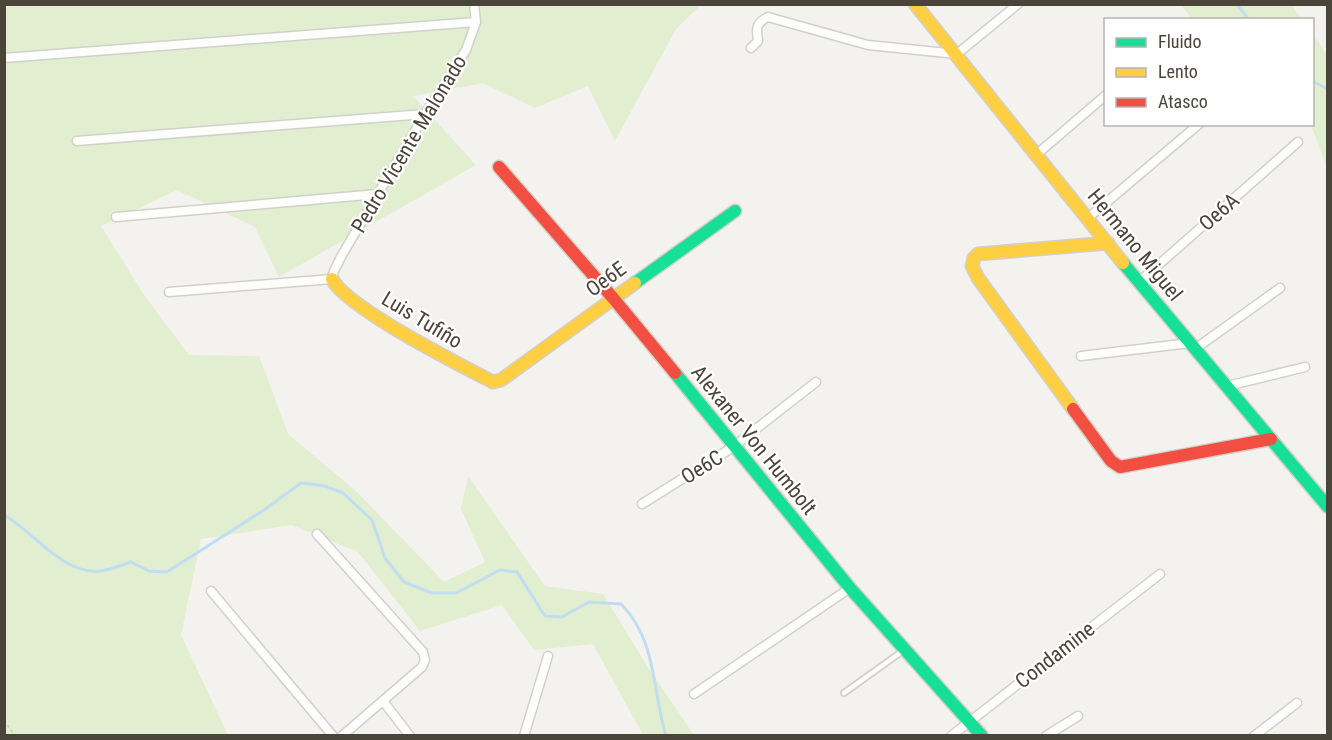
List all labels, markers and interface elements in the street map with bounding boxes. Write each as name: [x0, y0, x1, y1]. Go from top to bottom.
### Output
legend: [1104, 18, 1314, 126]
text: Fluido: [1158, 31, 1202, 52]
street label: Pedro Vicente Malonado: [346, 51, 472, 237]
text: Lento: [1158, 61, 1198, 82]
text: Atasco: [1158, 91, 1208, 112]
street label: Hermano Miguel: [1083, 184, 1187, 306]
street label: Oe6A: [1194, 188, 1244, 236]
street label: Oe6E: [581, 257, 631, 301]
street label: Luis Tufiño: [377, 287, 467, 353]
street label: Alexaner Von Humbolt: [686, 361, 822, 519]
street label: Oe6C: [677, 445, 727, 489]
street label: Condamine: [1011, 617, 1099, 693]

